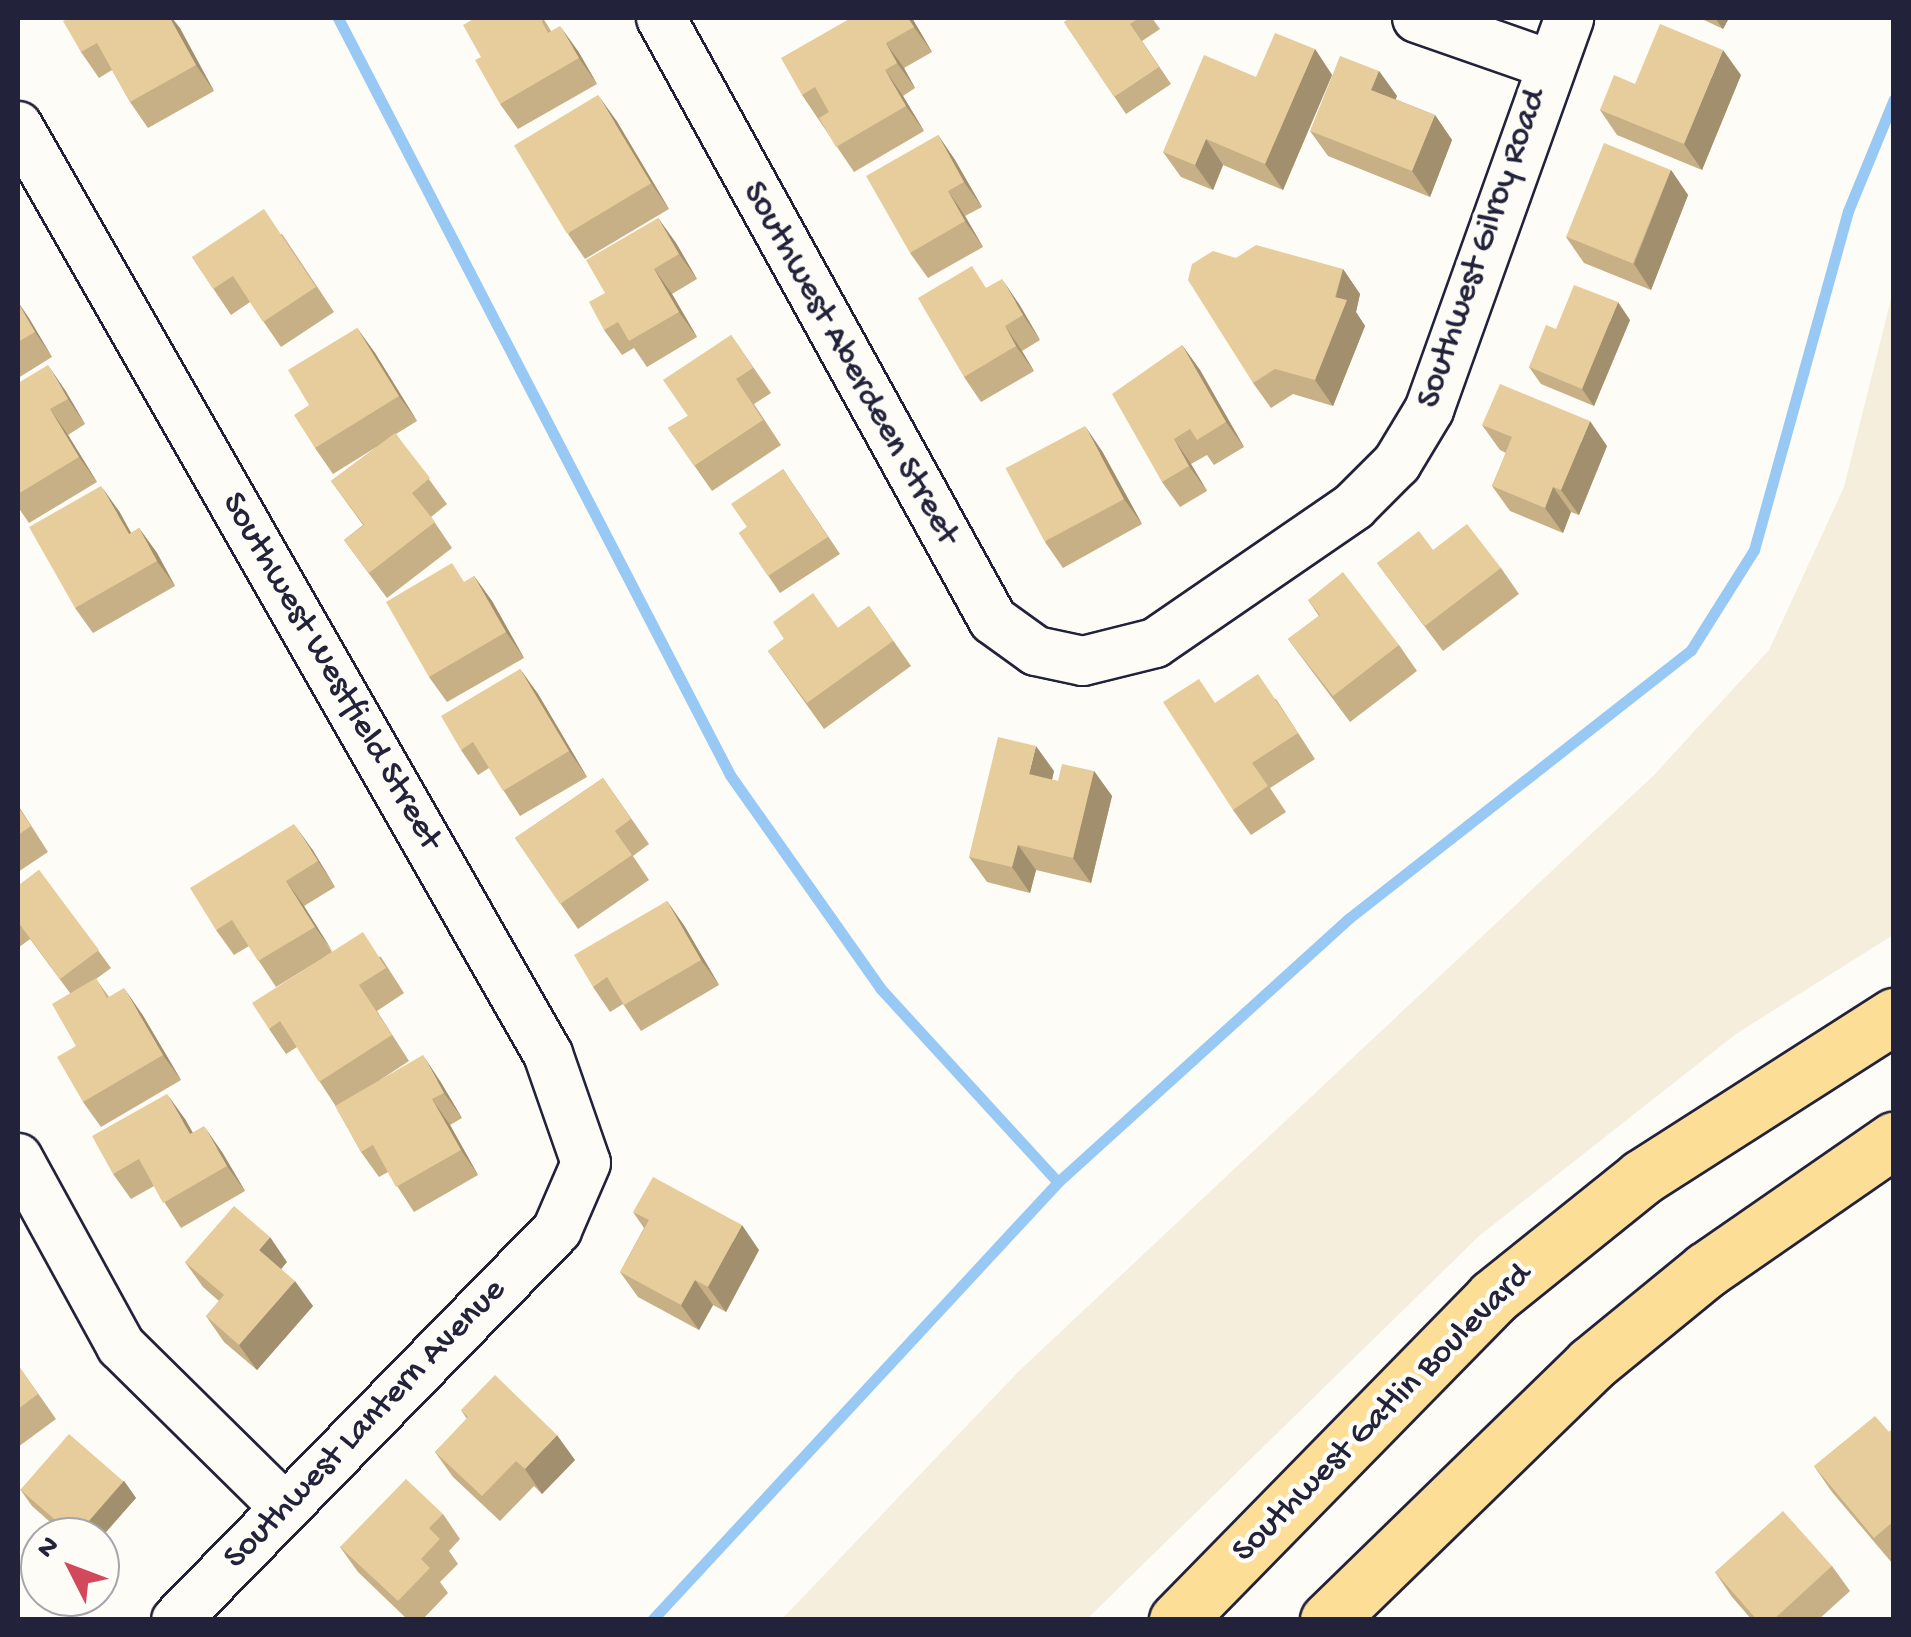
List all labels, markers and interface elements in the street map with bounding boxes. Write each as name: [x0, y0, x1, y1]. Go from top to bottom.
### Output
street label: Southwest Gilroy Road: [1409, 84, 1557, 414]
street label: Southwest Aberdeen Street: [731, 175, 967, 553]
street label: Southwest Westfield Street: [210, 486, 450, 858]
street label: Southwest Gatlin Boulevard: [1224, 1255, 1542, 1573]
street label: Southwest Lantern Avenue: [216, 1271, 516, 1579]
north arrow: [20, 1517, 120, 1617]
text: N: [30, 1530, 67, 1566]

